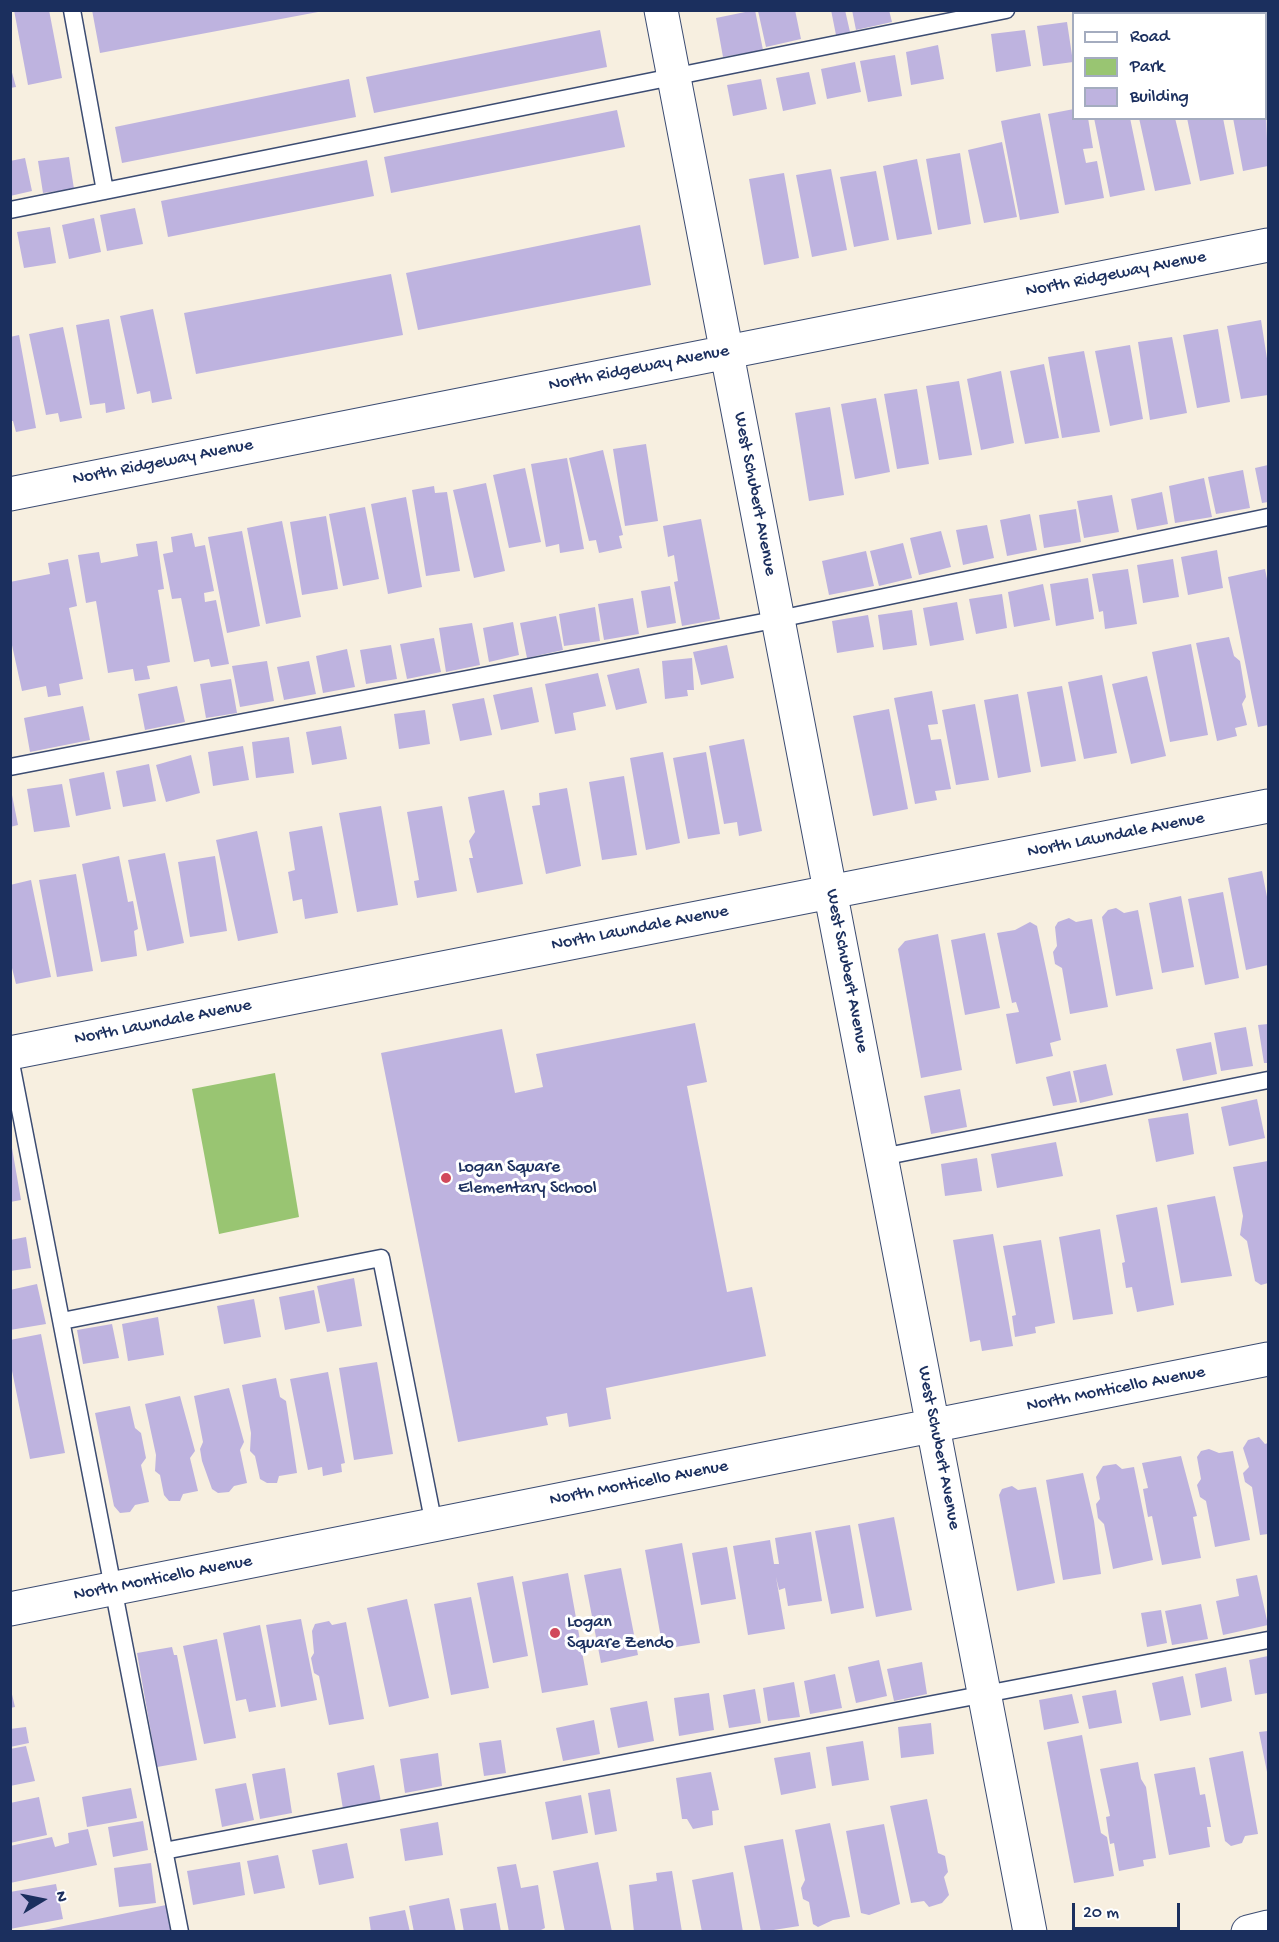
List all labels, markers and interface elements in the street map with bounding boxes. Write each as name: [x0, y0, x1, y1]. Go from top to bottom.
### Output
legend: [1072, 12, 1267, 120]
text: Road: [1130, 27, 1169, 48]
text: Park: [1130, 57, 1164, 78]
text: Building: [1130, 87, 1189, 108]
street label: North Ridgeway Avenue: [1024, 247, 1208, 303]
street label: North Ridgeway Avenue: [547, 341, 731, 397]
street label: West Schubert Avenue: [728, 410, 780, 578]
street label: North Ridgeway Avenue: [71, 435, 255, 491]
street label: North Lawndale Avenue: [1026, 808, 1206, 864]
street label: West Schubert Avenue: [820, 887, 872, 1055]
street label: North Lawndale Avenue: [550, 901, 730, 957]
street label: North Lawndale Avenue: [73, 995, 253, 1051]
place label: Logan Square Elementary School: [458, 1157, 597, 1200]
marker: Logan Square Elementary School: [439, 1171, 453, 1185]
street label: North Monticello Avenue: [1025, 1362, 1207, 1418]
street label: West Schubert Avenue: [912, 1364, 964, 1532]
street label: North Monticello Avenue: [548, 1456, 730, 1512]
street label: North Monticello Avenue: [72, 1551, 254, 1607]
place label: Logan Square Zendo: [567, 1612, 674, 1654]
marker: Logan Square Zendo: [548, 1626, 562, 1640]
north arrow: [12, 1870, 72, 1930]
text: N: [50, 1890, 70, 1904]
scale bar: [1075, 1891, 1183, 1929]
text: 20 m: [1083, 1903, 1119, 1924]

